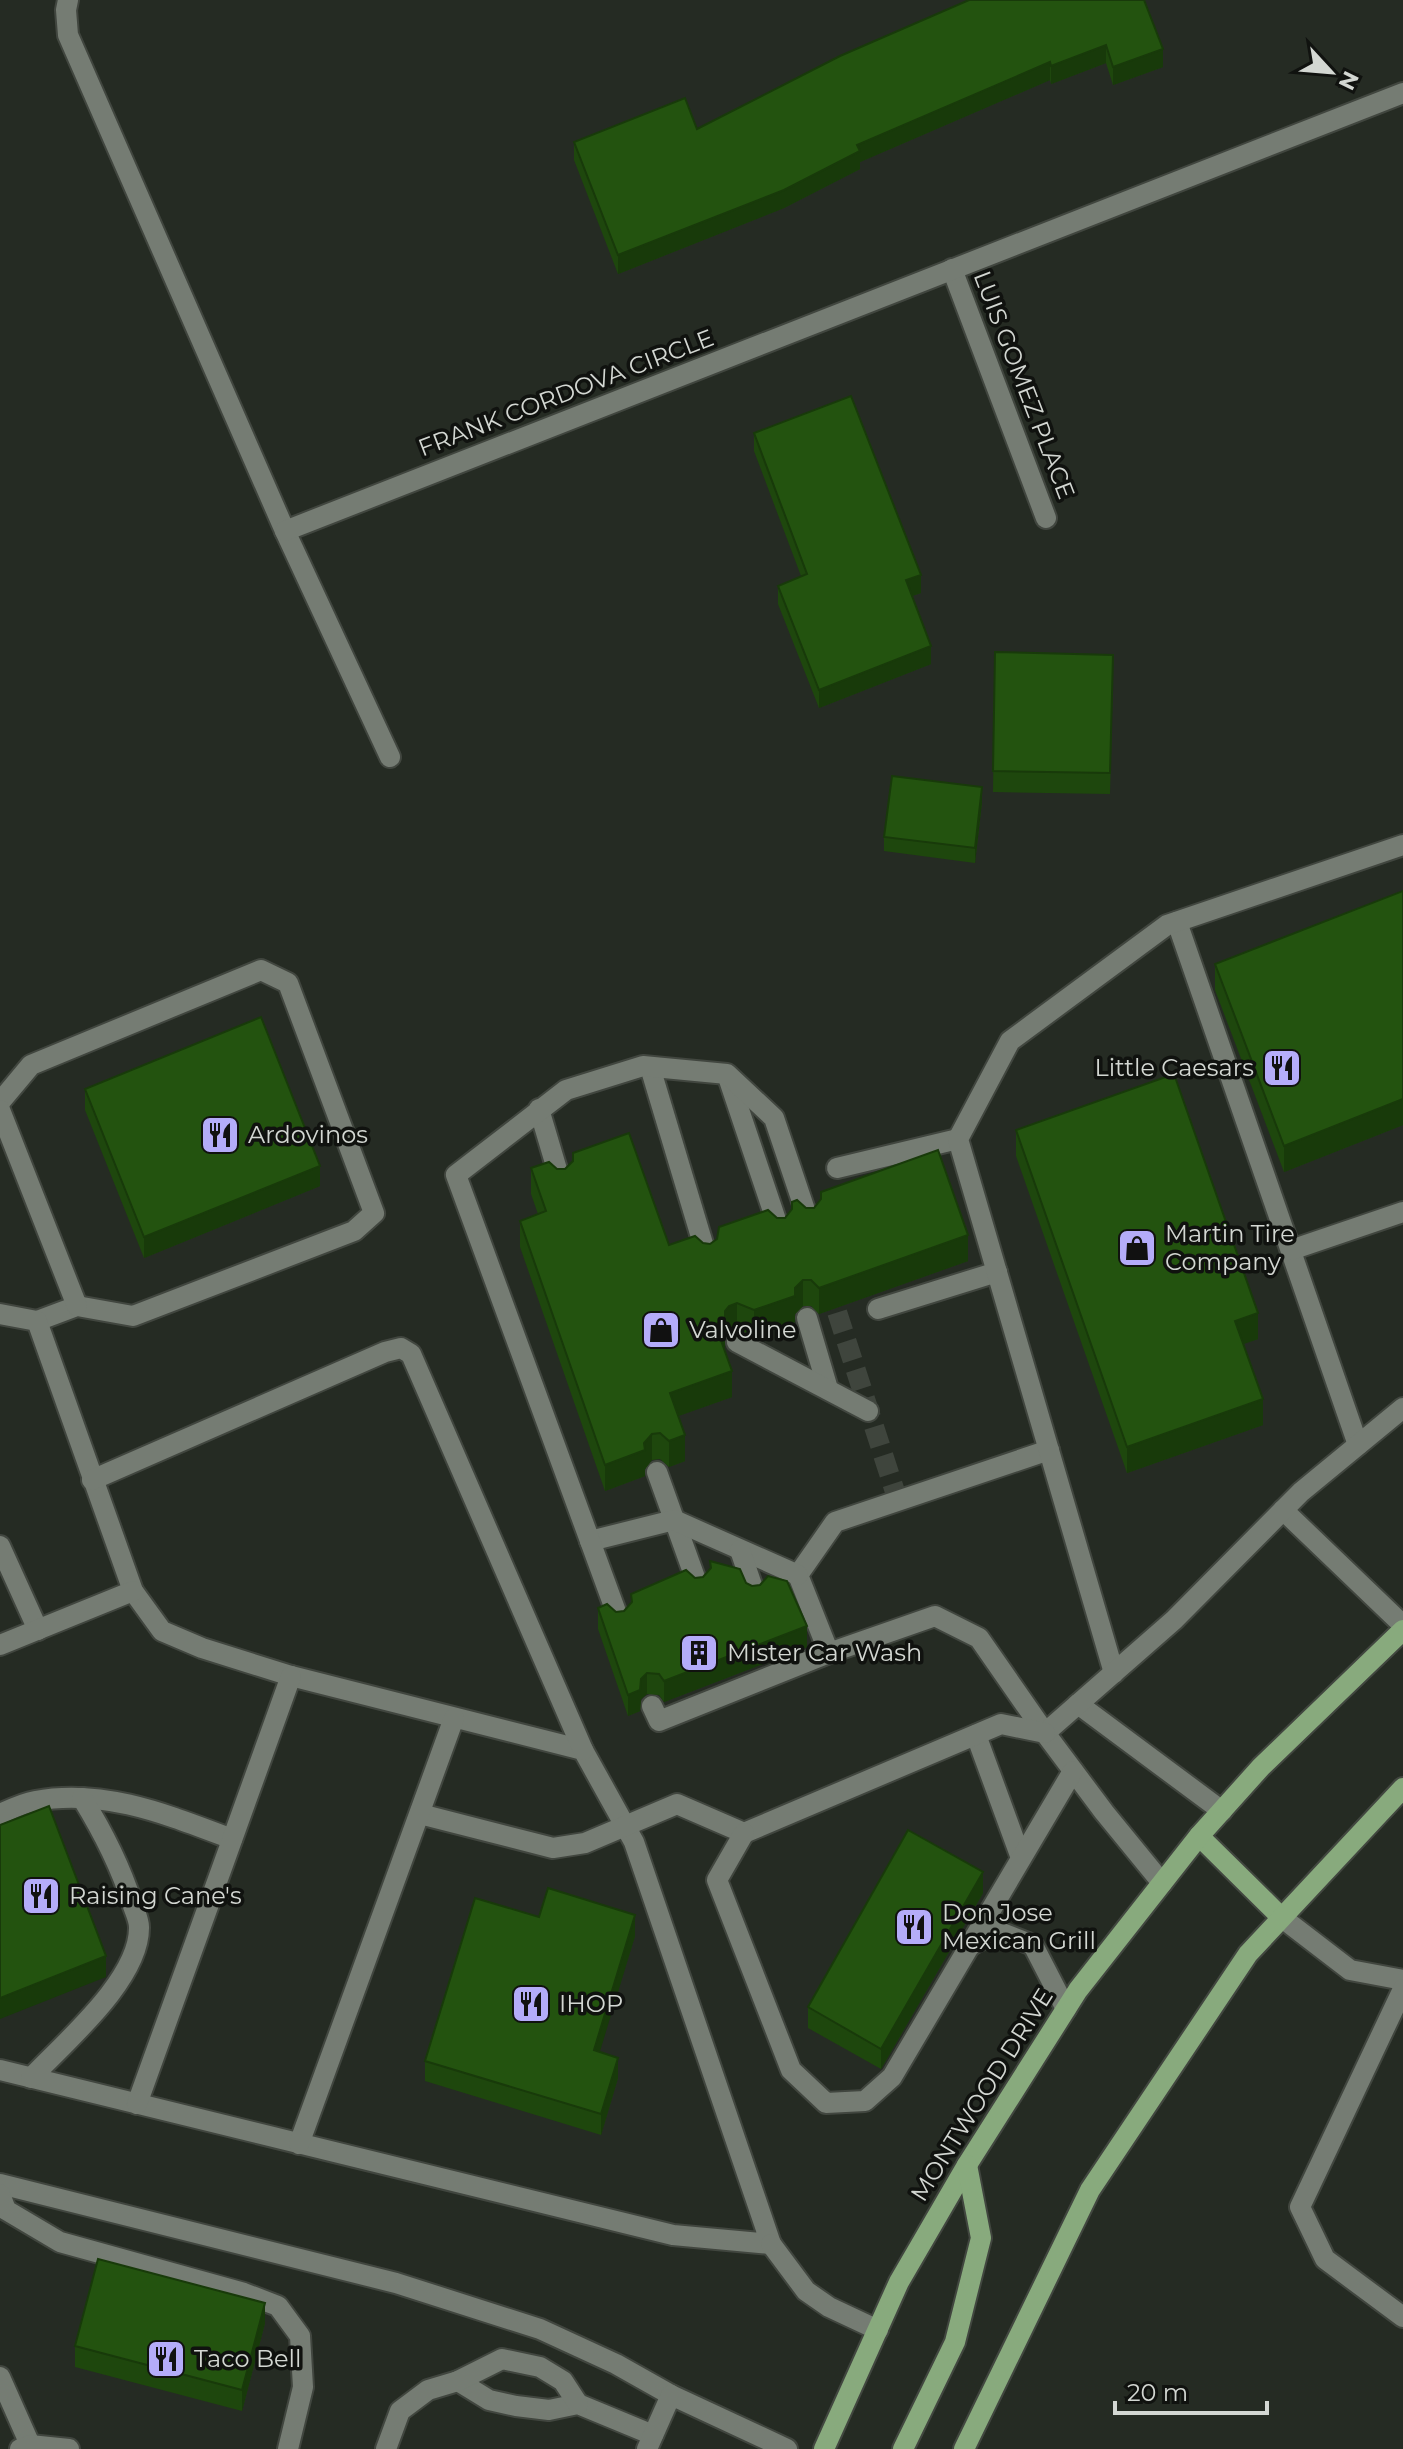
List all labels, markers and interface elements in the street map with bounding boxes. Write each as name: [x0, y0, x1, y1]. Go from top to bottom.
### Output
north arrow: [1291, 32, 1371, 112]
text: N: [1332, 67, 1365, 94]
street label: LUIS GOMEZ PLACE: [968, 267, 1081, 503]
street label: FRANK CORDOVA CIRCLE: [414, 323, 718, 462]
restaurant icon: Little Caesars: [1261, 1047, 1303, 1089]
place label: Little Caesars: [1095, 1053, 1254, 1082]
restaurant icon: Ardovinos: [199, 1114, 241, 1156]
place label: Ardovinos: [248, 1120, 368, 1149]
place label: Martin Tire Company: [1165, 1219, 1295, 1276]
shop icon: Martin Tire Company: [1116, 1227, 1158, 1269]
shop icon: Valvoline: [640, 1309, 682, 1351]
place label: Valvoline: [689, 1315, 796, 1344]
building icon: Mister Car Wash: [678, 1632, 720, 1674]
place label: Mister Car Wash: [727, 1638, 922, 1667]
restaurant icon: Raising Cane's: [20, 1875, 62, 1917]
place label: Raising Cane's: [69, 1881, 242, 1910]
place label: Don Jose Mexican Grill: [942, 1898, 1096, 1955]
restaurant icon: Don Jose Mexican Grill: [893, 1906, 935, 1948]
restaurant icon: IHOP: [510, 1983, 552, 2025]
street label: MONTWOOD DRIVE: [904, 1983, 1059, 2206]
place label: IHOP: [559, 1989, 623, 2018]
restaurant icon: Taco Bell: [145, 2338, 187, 2380]
place label: Taco Bell: [194, 2344, 301, 2373]
scale bar: [1115, 2365, 1267, 2415]
text: 20 m: [1127, 2378, 1188, 2407]

